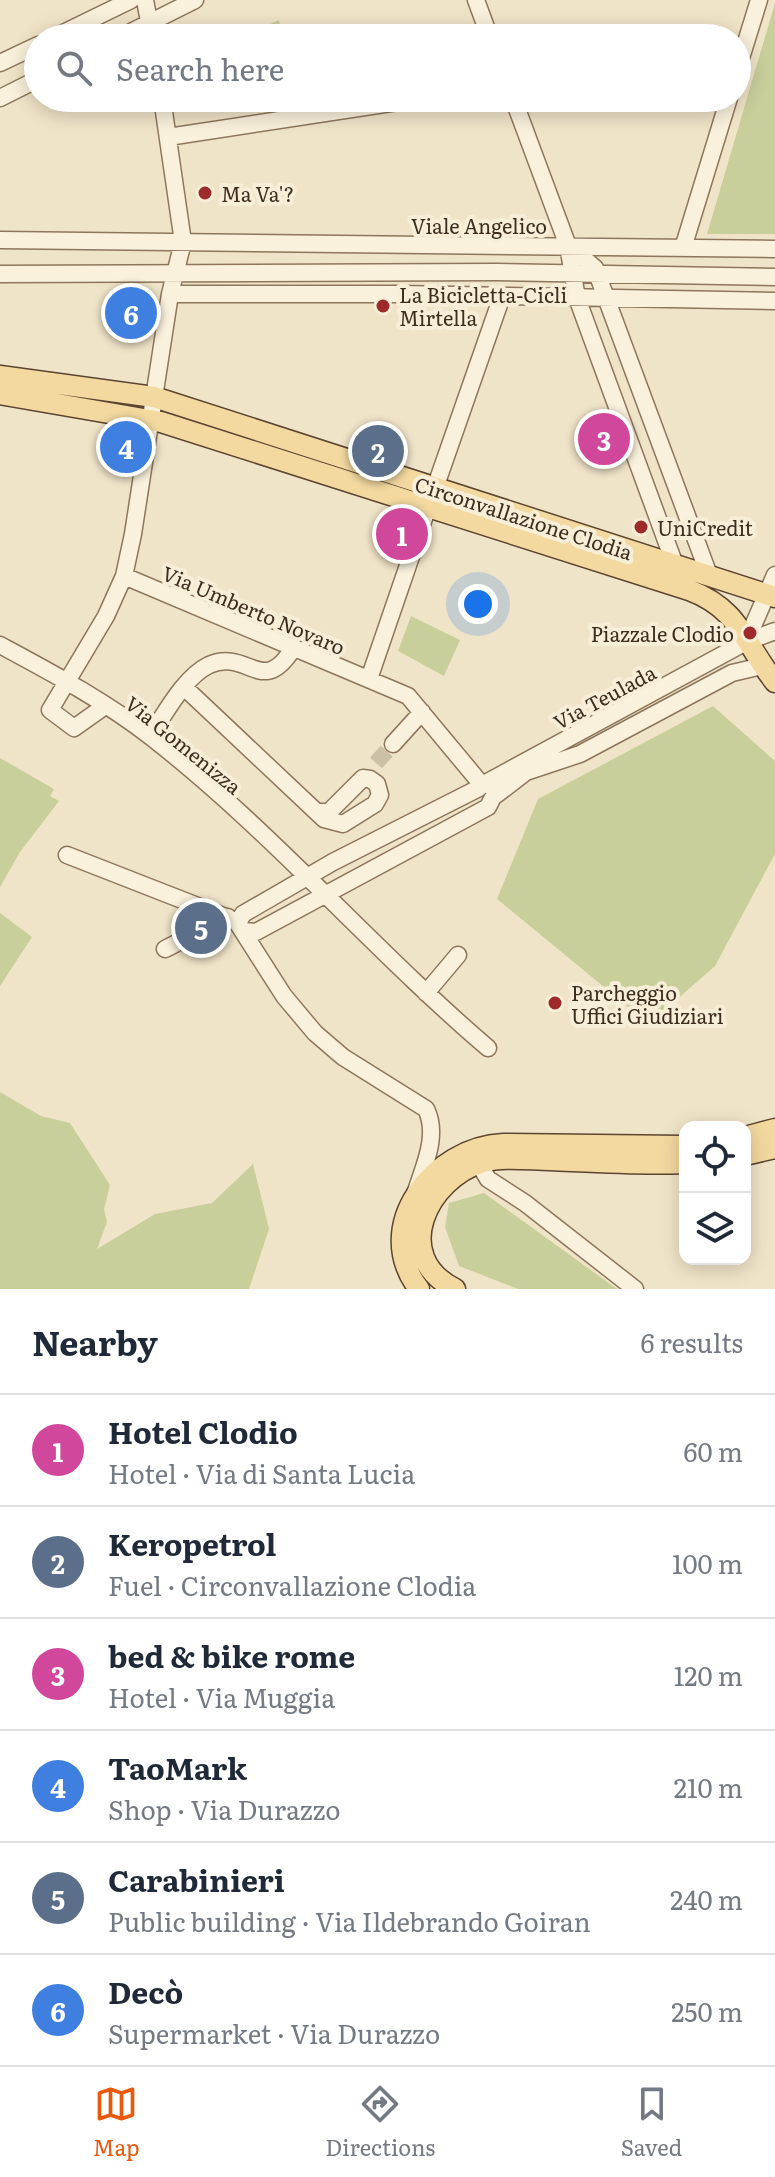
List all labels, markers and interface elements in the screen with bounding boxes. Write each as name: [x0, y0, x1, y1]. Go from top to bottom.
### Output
search box: [24, 24, 751, 112]
icon: search: [52, 46, 96, 90]
text: Search here: [116, 46, 284, 90]
place label: Ma Va'?: [221, 178, 294, 208]
marker: Ma Va'?: [196, 184, 214, 202]
street label: Viale Angelico: [411, 210, 547, 240]
place label: La Bicicletta-Cicli Mirtella: [399, 279, 567, 332]
pin: 6: [105, 283, 157, 343]
marker: La Bicicletta-Cicli Mirtella: [374, 297, 392, 315]
pin: 3: [578, 409, 630, 469]
pin: 4: [100, 417, 152, 477]
pin: 2: [352, 421, 404, 481]
street label: Circonvallazione Clodia: [411, 468, 637, 566]
pin: 1: [376, 504, 428, 564]
place label: UniCredit: [657, 512, 753, 542]
marker: UniCredit: [632, 518, 650, 536]
street label: Via Umberto Novaro: [158, 557, 350, 661]
your location: [458, 584, 498, 624]
place label: Piazzale Clodio: [591, 618, 734, 648]
marker: Piazzale Clodio: [741, 624, 759, 642]
street label: Via Teulada: [547, 656, 661, 736]
street label: Via Gomenizza: [119, 688, 249, 800]
pin: 5: [175, 898, 227, 958]
place label: Parcheggio Uffici Giudiziari: [571, 977, 724, 1030]
marker: Parcheggio Uffici Giudiziari: [546, 994, 564, 1012]
map controls: [679, 1121, 751, 1265]
button: locate: [679, 1121, 751, 1193]
button: layers: [679, 1193, 751, 1265]
text: Nearby: [32, 1316, 158, 1366]
text: 6 results: [640, 1322, 743, 1361]
text: Hotel Clodio: [108, 1409, 298, 1453]
text: 1: [53, 1431, 63, 1470]
text: 60 m: [684, 1431, 743, 1470]
text: Hotel · Via di Santa Lucia: [108, 1453, 415, 1492]
text: Keropetrol: [108, 1521, 276, 1565]
text: 2: [51, 1543, 65, 1582]
text: 100 m: [672, 1543, 743, 1582]
text: Fuel · Circonvallazione Clodia: [108, 1565, 476, 1604]
text: bed & bike rome: [108, 1633, 355, 1677]
text: 3: [51, 1655, 65, 1694]
text: 120 m: [674, 1655, 743, 1694]
text: Hotel · Via Muggia: [108, 1677, 335, 1716]
text: TaoMark: [108, 1745, 247, 1789]
text: 4: [50, 1767, 66, 1806]
text: 210 m: [674, 1767, 743, 1806]
text: Shop · Via Durazzo: [108, 1789, 341, 1828]
text: Carabinieri: [108, 1857, 285, 1901]
text: 5: [51, 1879, 65, 1918]
text: 240 m: [670, 1879, 743, 1918]
text: Public building · Via Ildebrando Goiran: [108, 1901, 591, 1940]
text: Decò: [108, 1969, 183, 2013]
text: 6: [50, 1991, 66, 2030]
text: 250 m: [671, 1991, 743, 2030]
text: Supermarket · Via Durazzo: [108, 2013, 440, 2052]
tab: Map: [93, 2082, 140, 2163]
tab: Directions: [325, 2082, 435, 2163]
tab: Saved: [621, 2082, 682, 2163]

